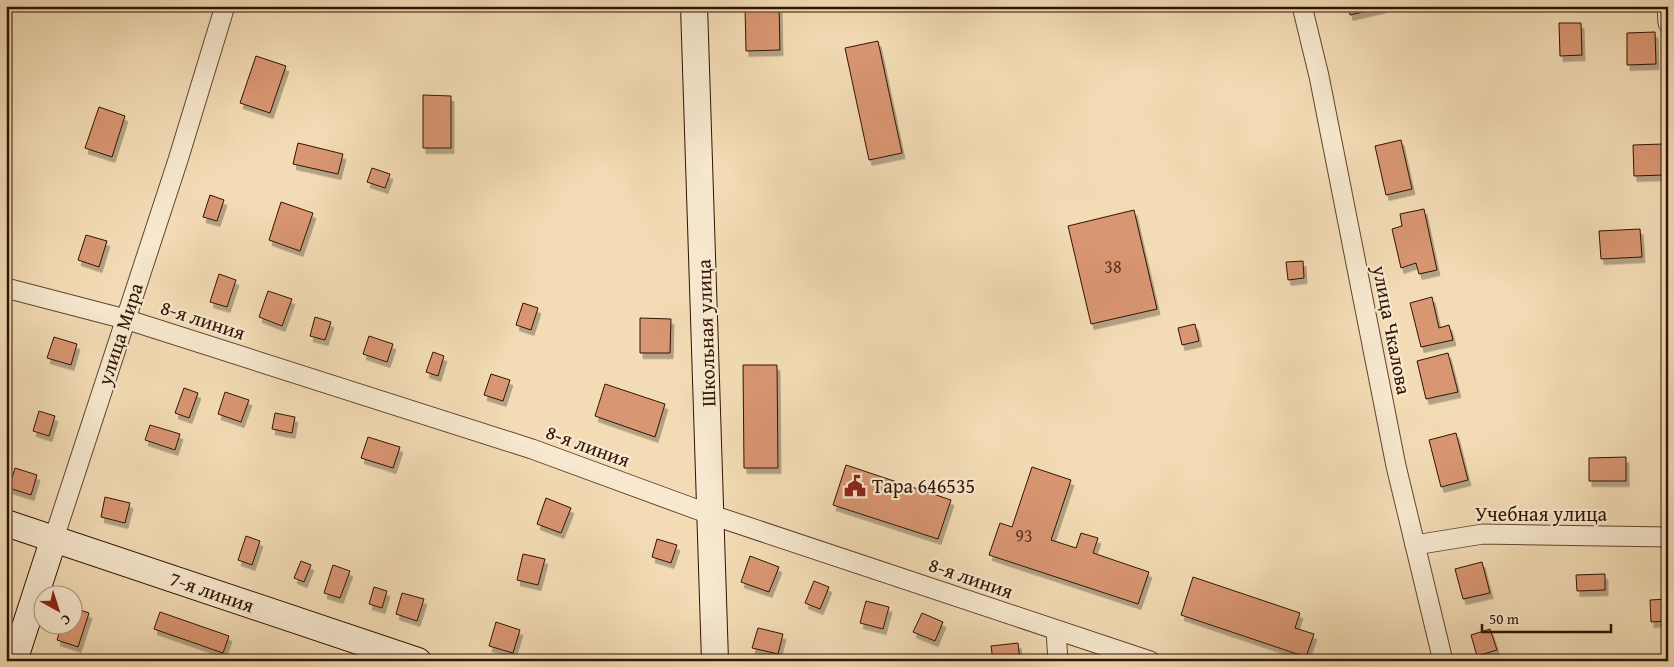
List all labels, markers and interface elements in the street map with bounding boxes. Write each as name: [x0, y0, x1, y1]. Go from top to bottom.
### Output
house number: 38: [1104, 253, 1122, 280]
street label: Школьная улица: [688, 258, 723, 407]
street label: улица Чкалова: [1366, 262, 1419, 397]
street label: улица Мира: [89, 278, 150, 390]
street label: 8-я линия: [157, 292, 249, 347]
street label: 8-я линия: [542, 417, 634, 474]
place label: Тара 646535: [872, 471, 975, 500]
public building icon: Тара 646535: [842, 473, 868, 499]
street label: Учебная улица: [1475, 499, 1608, 528]
house number: 93: [1015, 522, 1033, 549]
street label: 8-я линия: [925, 550, 1017, 605]
street label: 7-я линия: [166, 564, 258, 619]
north arrow: [32, 584, 82, 634]
scale bar: [1482, 602, 1610, 634]
text: 50 m: [1489, 608, 1520, 629]
text: С: [57, 610, 76, 630]

